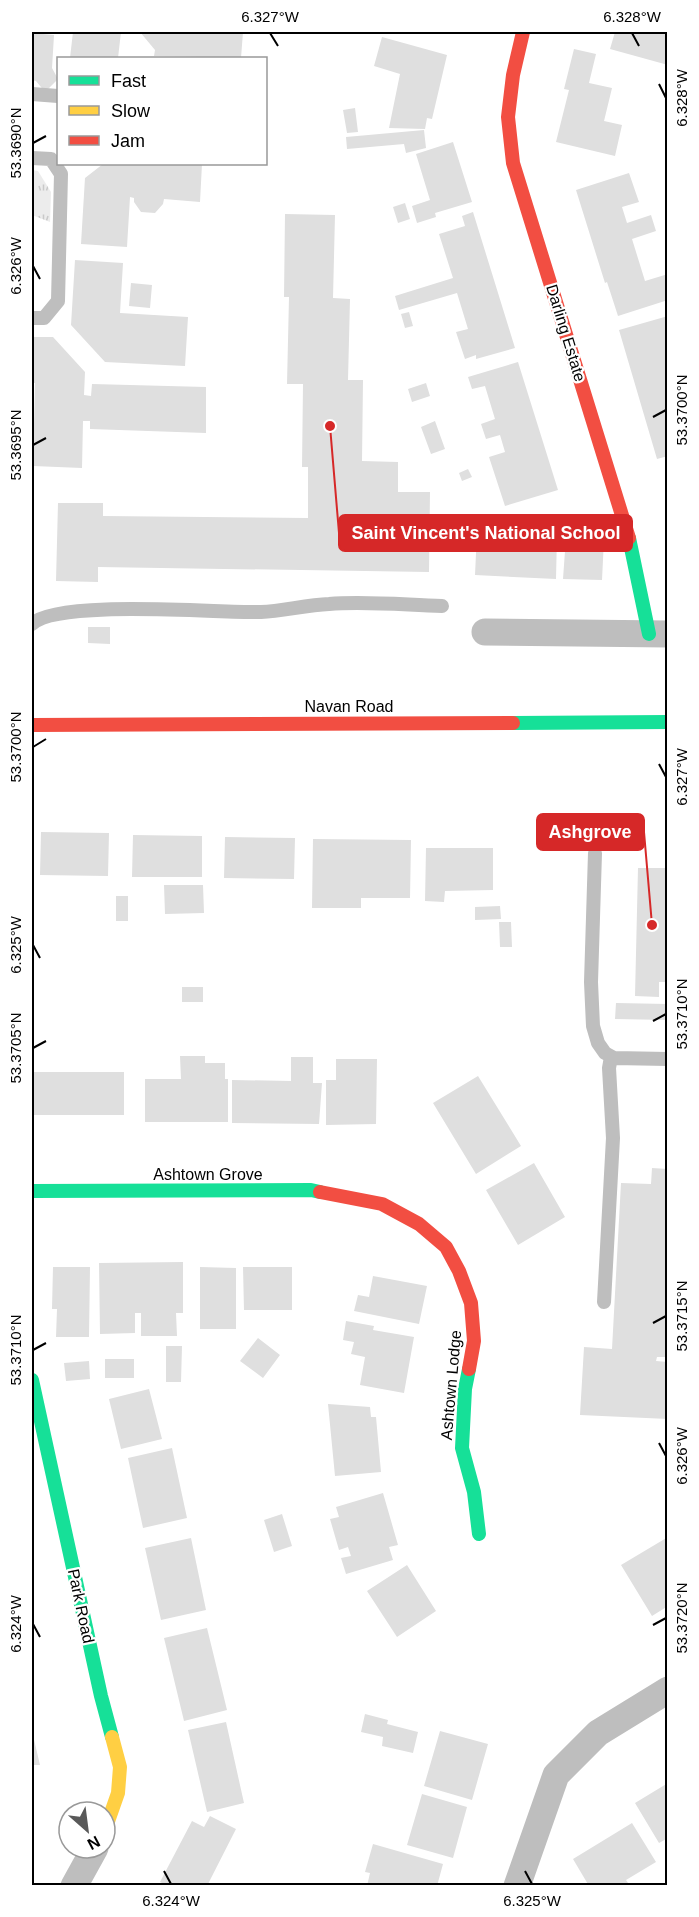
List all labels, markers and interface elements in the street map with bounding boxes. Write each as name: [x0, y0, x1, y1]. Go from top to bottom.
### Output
text: 6.327°W: [241, 8, 300, 25]
text: 6.328°W: [603, 8, 662, 25]
legend: [57, 57, 267, 165]
text: 6.328°W: [673, 68, 690, 127]
text: Fast: [111, 71, 146, 91]
text: Slow: [111, 101, 151, 121]
text: 53.3690°N: [7, 107, 24, 179]
text: Jam: [111, 131, 145, 151]
text: 6.326°W: [7, 236, 24, 295]
street label: Darling Estate: [543, 282, 589, 384]
text: 53.3700°N: [673, 374, 690, 446]
text: 53.3695°N: [7, 409, 24, 481]
callout: Saint Vincent's National School: [339, 515, 632, 551]
text: Saint Vincent's National School: [352, 523, 621, 543]
street label: Navan Road: [305, 698, 393, 715]
text: 53.3700°N: [7, 711, 24, 783]
text: 6.327°W: [673, 747, 690, 806]
callout: Ashgrove: [537, 814, 644, 850]
text: Ashgrove: [548, 822, 632, 842]
text: 6.325°W: [7, 915, 24, 974]
text: 53.3710°N: [673, 978, 690, 1050]
text: 53.3705°N: [7, 1012, 24, 1084]
street label: Ashtown Grove: [153, 1166, 263, 1183]
text: 53.3715°N: [673, 1280, 690, 1352]
text: 53.3710°N: [7, 1314, 24, 1386]
street label: Ashtown Lodge: [438, 1329, 464, 1441]
text: 6.326°W: [673, 1426, 690, 1485]
street label: Park Road: [65, 1567, 97, 1645]
text: 53.3720°N: [673, 1582, 690, 1654]
text: 6.324°W: [7, 1594, 24, 1653]
north arrow: [57, 1800, 117, 1860]
text: N: [85, 1833, 103, 1853]
text: 6.324°W: [142, 1892, 201, 1909]
text: 6.325°W: [503, 1892, 562, 1909]

